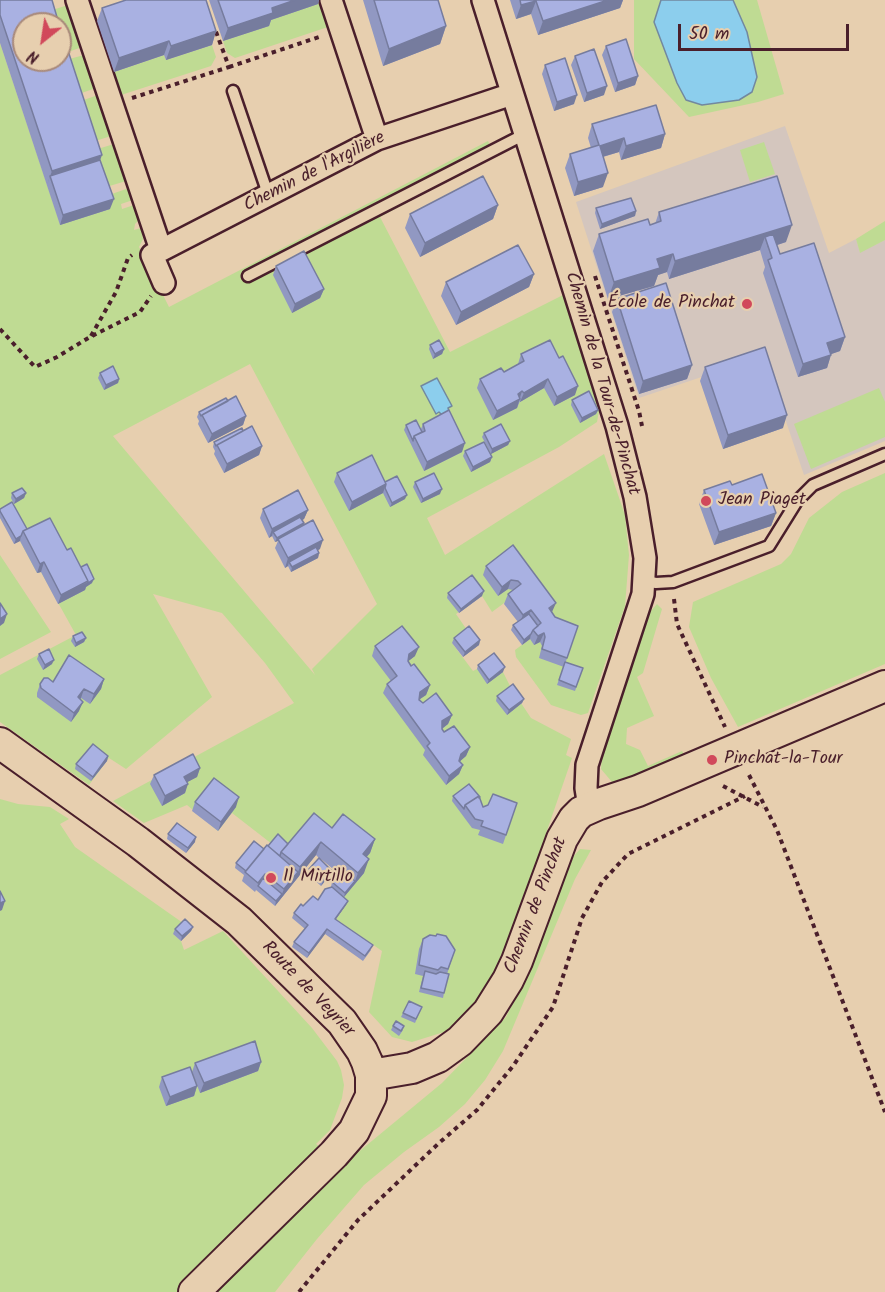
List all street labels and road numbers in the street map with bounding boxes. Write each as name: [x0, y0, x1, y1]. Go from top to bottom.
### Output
street label: Chemin de l'Argilière: [241, 128, 389, 218]
street label: Chemin de la Tour-de-Pinchat: [559, 270, 643, 498]
street label: Chemin de Pinchat: [501, 834, 573, 978]
street label: Route de Veyrier: [256, 938, 358, 1042]

